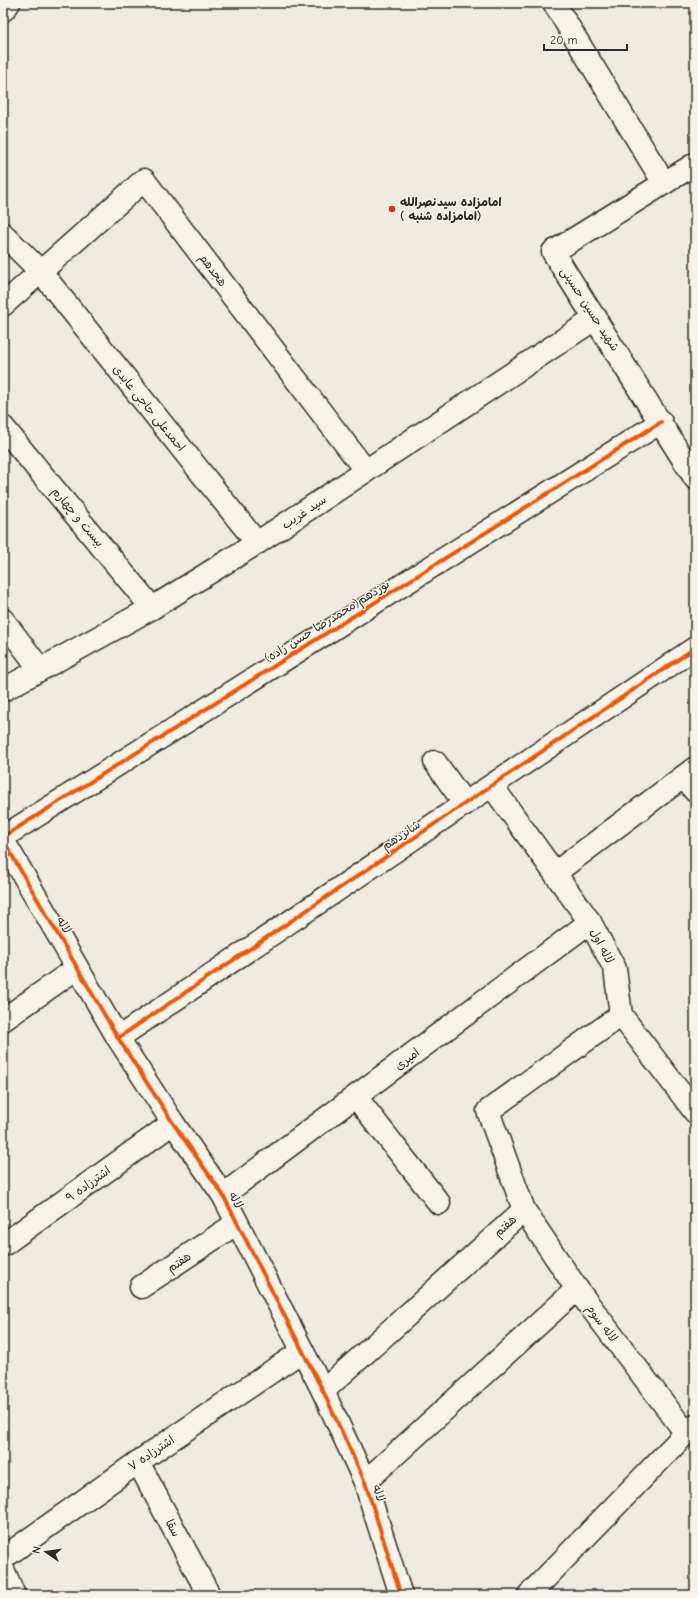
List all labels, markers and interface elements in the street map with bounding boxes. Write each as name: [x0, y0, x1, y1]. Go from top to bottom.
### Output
scale bar: [544, 26, 627, 52]
text: 20 m: [550, 33, 578, 47]
place label: امامزاده سیدنصرالله ( امامزاده شنبه): [400, 195, 501, 223]
marker: امامزاده سیدنصرالله ( امامزاده شنبه): [387, 204, 397, 214]
street label: هجدهم: [195, 251, 230, 291]
street label: شهید حسین حسینی: [557, 264, 622, 354]
street label: احمدعلی حاجی عابدی: [109, 362, 188, 455]
street label: بیست و چهارم: [47, 484, 107, 551]
street label: سید غریب: [279, 492, 329, 533]
street label: نوزدهم(محمدرضا حسن زاده): [262, 577, 393, 667]
street label: شانزدهم: [379, 817, 424, 855]
street label: لاله: [54, 914, 74, 936]
street label: لاله اول: [586, 926, 617, 966]
street label: امیری: [392, 1045, 422, 1073]
street label: اشترزاده ۹: [63, 1163, 113, 1205]
street label: لاله: [226, 1189, 246, 1211]
street label: هفتم: [491, 1212, 521, 1241]
street label: هفتم: [164, 1249, 195, 1277]
street label: لاله سوم: [582, 1301, 621, 1346]
street label: اشترزاده ۷: [125, 1432, 177, 1474]
street label: لاله: [370, 1483, 388, 1503]
street label: سقا: [163, 1517, 183, 1539]
north arrow: [26, 1532, 66, 1572]
text: N: [30, 1545, 44, 1555]

